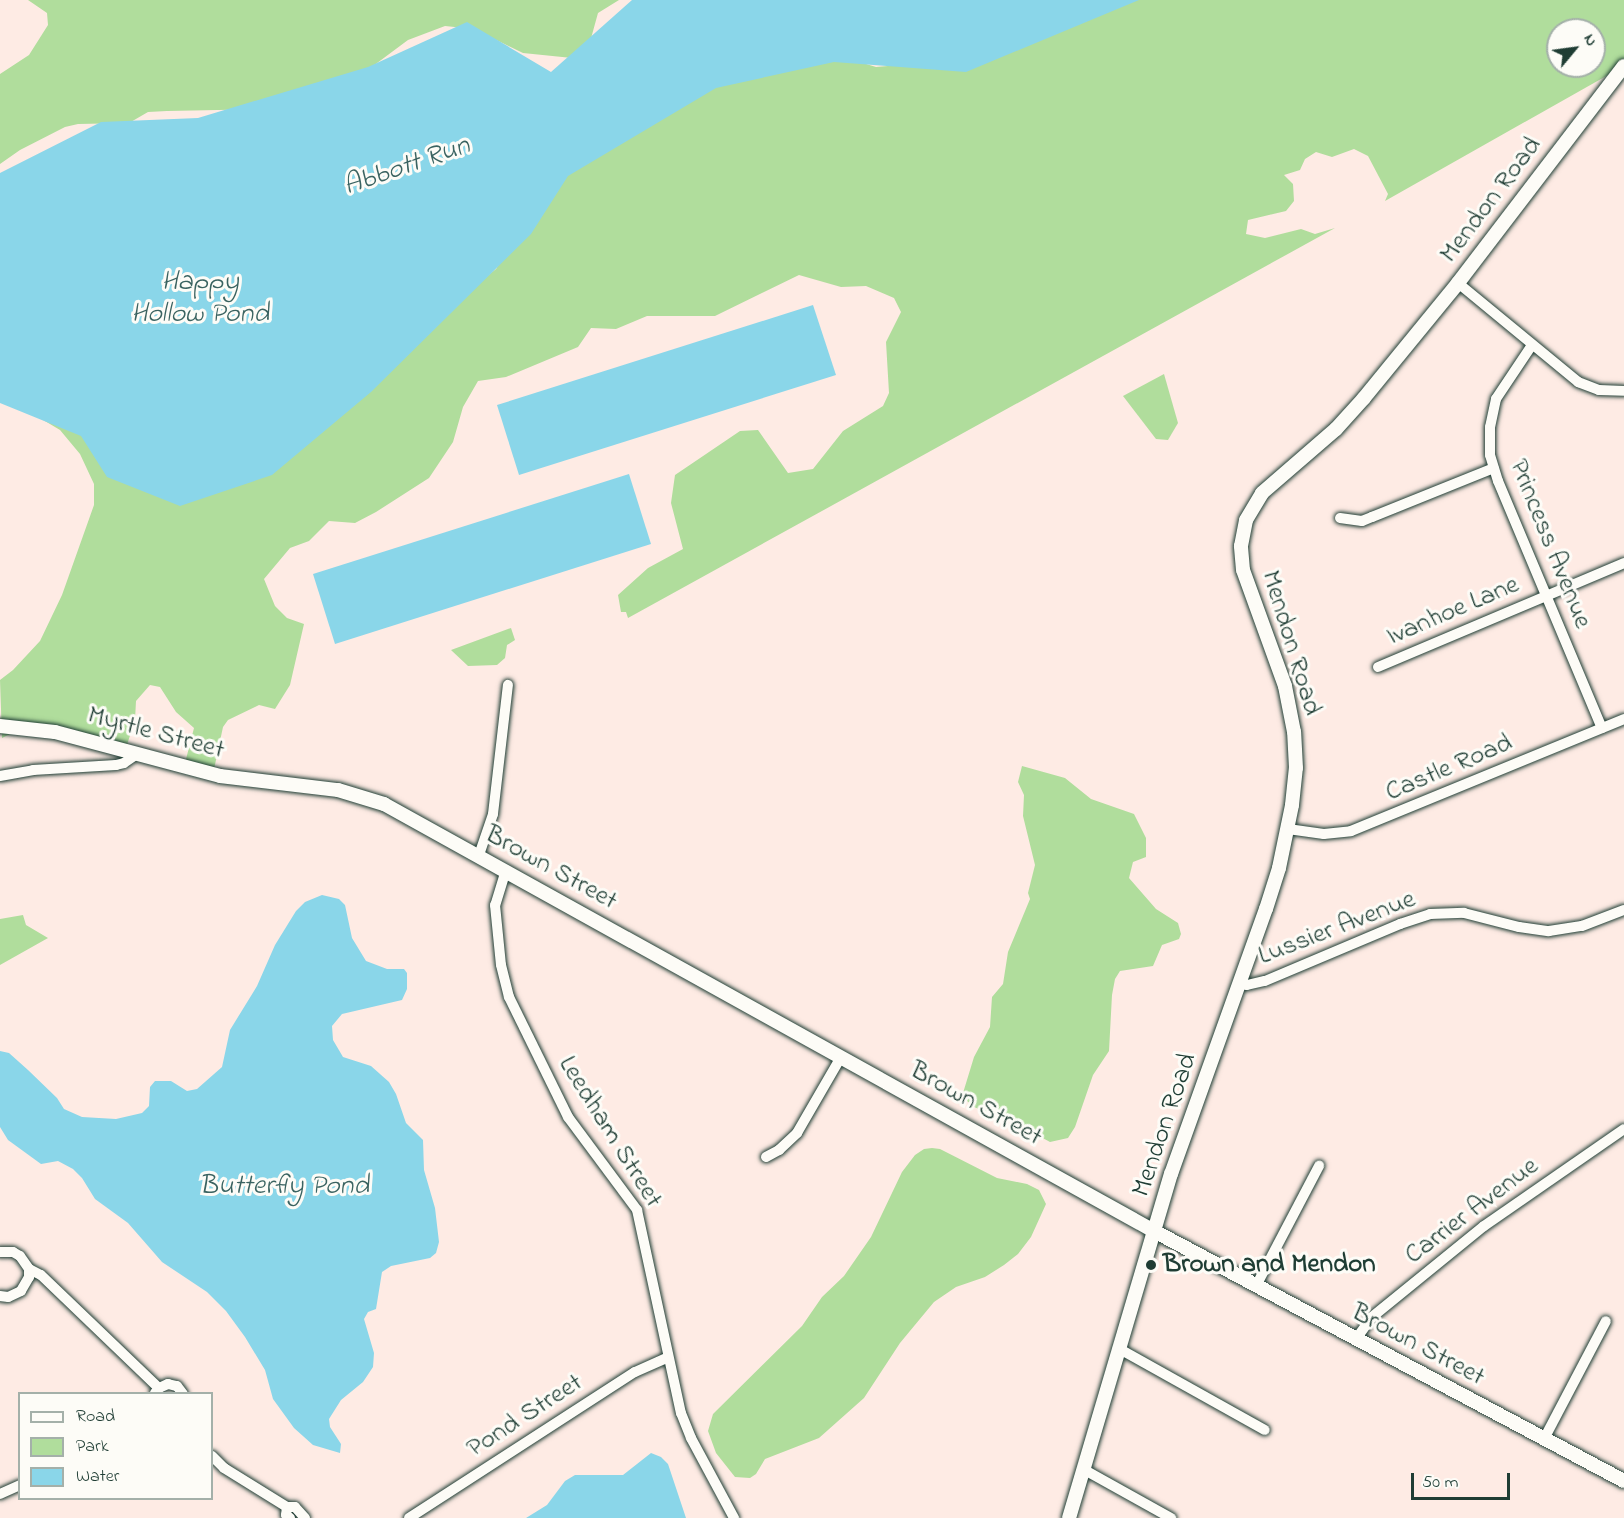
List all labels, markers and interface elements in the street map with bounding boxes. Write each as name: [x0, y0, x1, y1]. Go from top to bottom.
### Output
north arrow: [1546, 18, 1606, 78]
text: N: [1577, 30, 1603, 51]
water label: Abbott Run: [339, 130, 475, 204]
street label: Mendon Road: [1433, 130, 1549, 270]
water label: Happy Hollow Pond: [131, 266, 269, 332]
street label: Princess Avenue: [1501, 455, 1599, 633]
street label: Mendon Road: [1254, 567, 1328, 719]
street label: Ivanhoe Lane: [1382, 569, 1524, 653]
street label: Myrtle Street: [84, 699, 228, 767]
street label: Castle Road: [1381, 727, 1517, 809]
street label: Brown Street: [479, 818, 623, 918]
street label: Lussier Avenue: [1254, 883, 1420, 973]
street label: Mendon Road: [1125, 1049, 1205, 1201]
street label: Leedham Street: [551, 1050, 669, 1214]
street label: Brown Street: [904, 1054, 1048, 1154]
street label: Carrier Avenue: [1399, 1150, 1545, 1272]
water label: Butterfly Pond: [199, 1170, 369, 1204]
place label: Brown and Mendon: [1163, 1249, 1375, 1281]
marker: Brown and Mendon: [1144, 1258, 1158, 1272]
street label: Brown Street: [1346, 1296, 1490, 1394]
street label: Pond Street: [461, 1367, 589, 1465]
legend: [18, 1392, 213, 1500]
text: Road: [76, 1404, 115, 1430]
text: Park: [76, 1434, 109, 1460]
scale bar: [1414, 1461, 1513, 1499]
text: Water: [76, 1464, 119, 1490]
text: 50 m: [1422, 1470, 1459, 1496]

